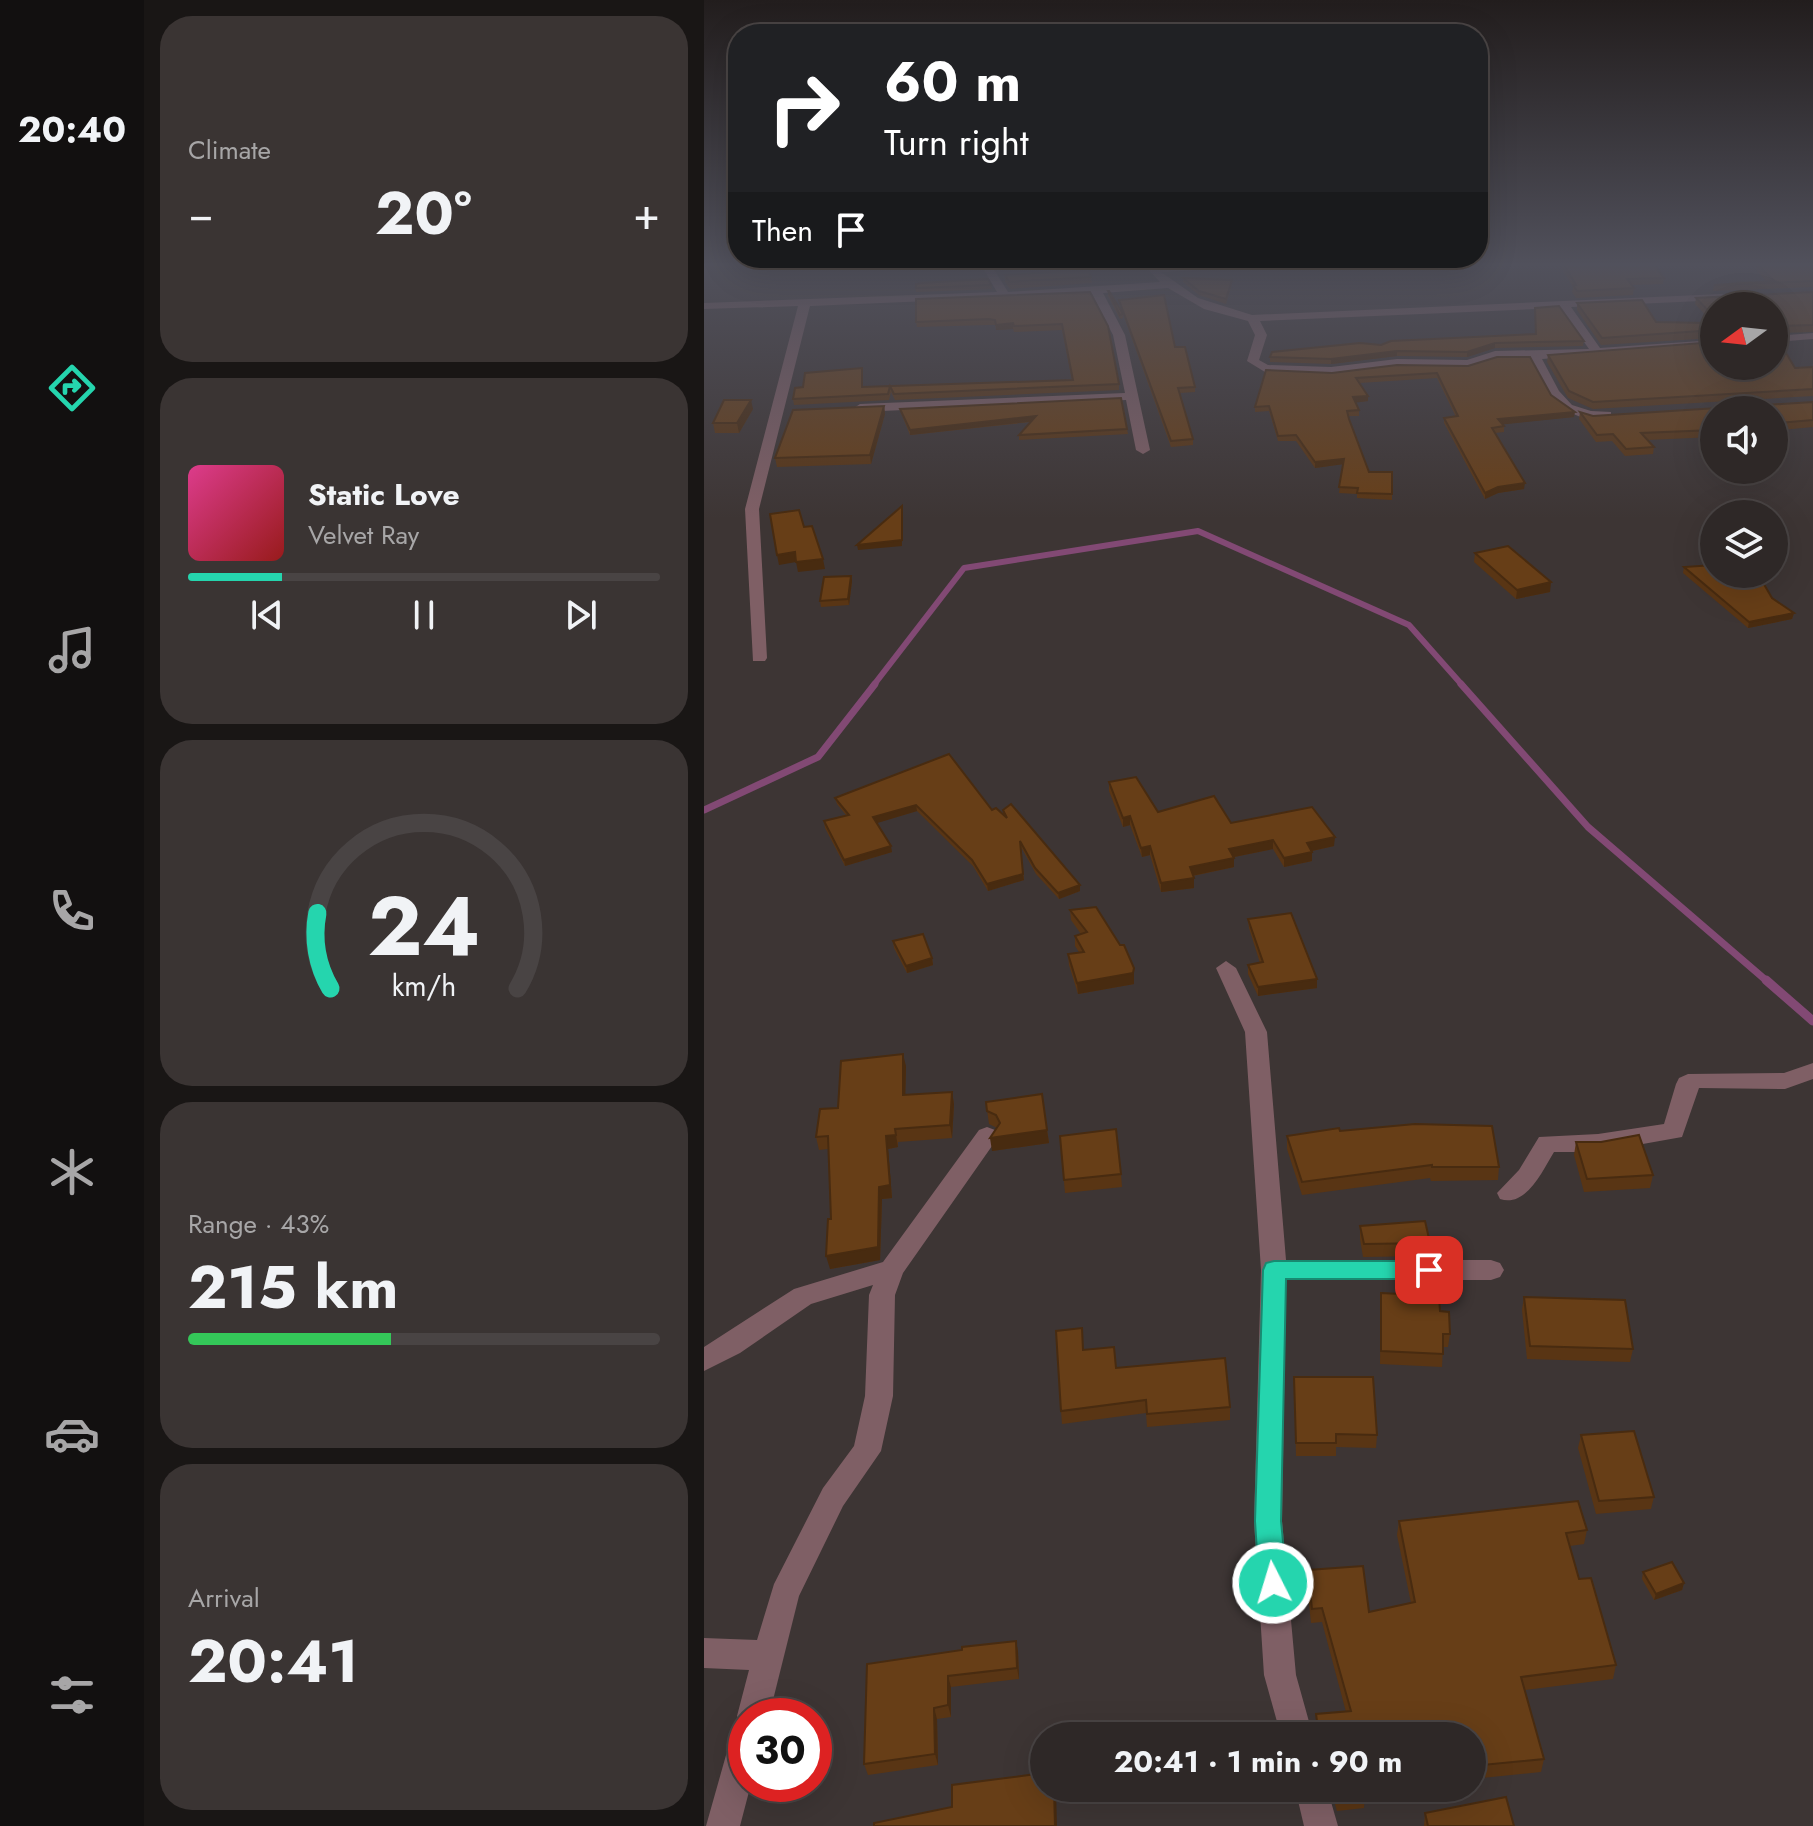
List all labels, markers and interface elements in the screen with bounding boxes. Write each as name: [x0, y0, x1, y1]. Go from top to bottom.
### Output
text: 60 m: [884, 41, 1021, 122]
icon: right: [752, 56, 856, 160]
text: 20:40: [18, 103, 126, 155]
text: Turn right: [884, 116, 1029, 168]
text: Climate: [188, 131, 271, 169]
text: 20°: [375, 170, 472, 257]
text: −: [188, 182, 214, 246]
text: +: [633, 182, 660, 246]
icon: arrive: [829, 208, 873, 252]
text: Then: [752, 209, 813, 252]
north arrow: [1700, 292, 1788, 380]
map controls: [1700, 292, 1788, 588]
icon: directions: [44, 360, 100, 416]
button: sound: [1700, 396, 1788, 484]
text: Static Love: [308, 473, 460, 516]
button: layers: [1700, 500, 1788, 588]
text: Velvet Ray: [308, 516, 419, 554]
icon: previous: [245, 593, 289, 637]
icon: pause: [402, 593, 446, 637]
icon: next: [559, 593, 603, 637]
icon: music: [44, 622, 100, 678]
text: 24: [368, 866, 480, 986]
icon: phone: [44, 883, 100, 939]
text: km/h: [392, 965, 456, 1007]
icon: climate: [44, 1144, 100, 1200]
text: Range · 43%: [188, 1205, 329, 1243]
pin: [1395, 1236, 1463, 1304]
text: 215 km: [188, 1244, 398, 1331]
icon: arrive: [1407, 1248, 1451, 1292]
icon: car: [44, 1406, 100, 1462]
position arrow: [1231, 1541, 1315, 1625]
text: Arrival: [188, 1579, 260, 1617]
text: 20:41: [188, 1618, 359, 1705]
icon: filters: [44, 1667, 100, 1723]
speed limit sign: 30: [728, 1698, 832, 1802]
text: 20:41 · 1 min · 90 m: [1114, 1740, 1402, 1783]

